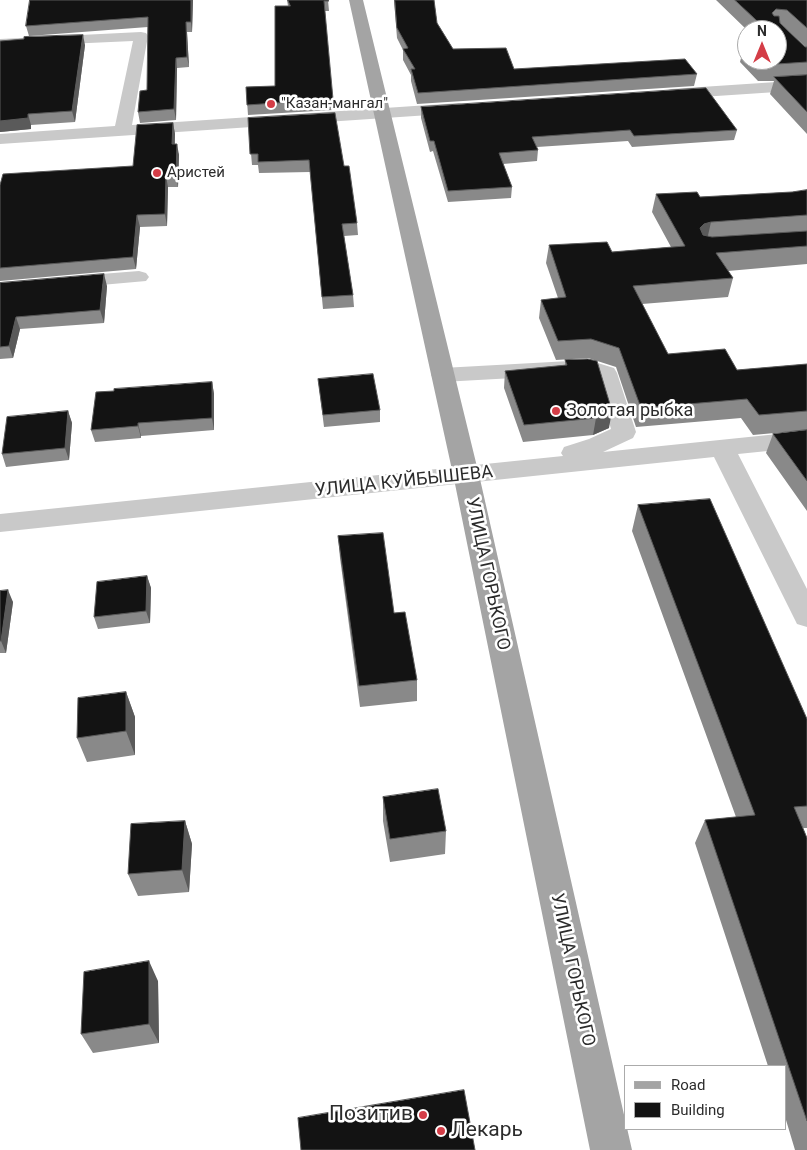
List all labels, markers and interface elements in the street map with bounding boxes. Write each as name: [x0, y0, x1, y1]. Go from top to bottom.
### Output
north arrow: [737, 20, 787, 70]
text: N: [757, 23, 767, 39]
place label: "Казан-мангал": [281, 95, 388, 113]
marker: "Казан-мангал": [265, 98, 277, 110]
place label: Аристей: [167, 164, 225, 182]
marker: Аристей: [151, 167, 163, 179]
place label: Золотая рыбка: [566, 400, 693, 422]
marker: Золотая рыбка: [550, 405, 562, 417]
street label: УЛИЦА КУЙБЫШЕВА: [314, 462, 494, 502]
street label: УЛИЦА ГОРЬКОГО: [460, 496, 514, 652]
street label: УЛИЦА ГОРЬКОГО: [545, 892, 599, 1048]
legend: [624, 1065, 787, 1130]
text: Road: [671, 1076, 705, 1094]
text: Building: [671, 1101, 725, 1119]
place label: Позитив: [329, 1102, 413, 1128]
marker: Позитив: [417, 1109, 429, 1121]
place label: Лекарь: [451, 1118, 523, 1144]
marker: Лекарь: [435, 1125, 447, 1137]

